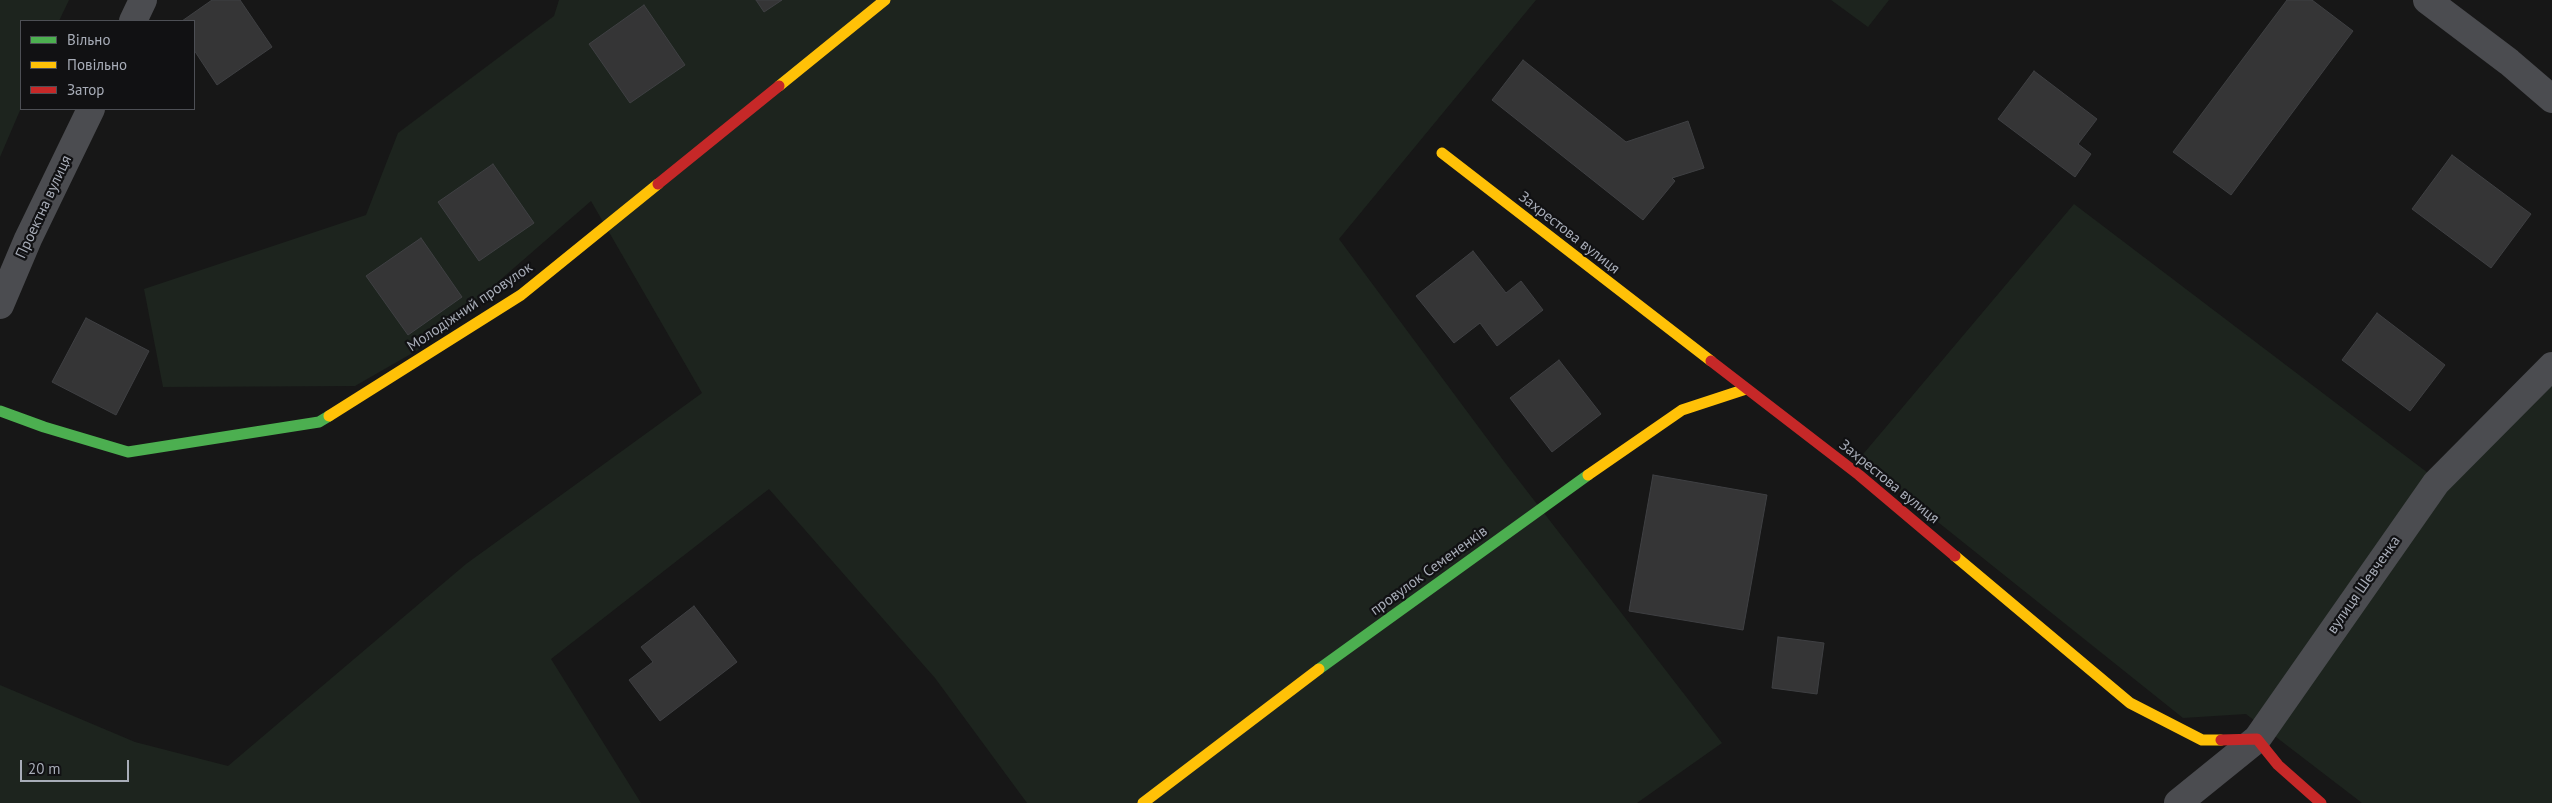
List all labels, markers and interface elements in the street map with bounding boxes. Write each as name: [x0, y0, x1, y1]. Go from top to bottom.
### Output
legend: [20, 20, 195, 110]
text: Вільно: [67, 30, 110, 49]
text: Повільно: [67, 55, 127, 74]
text: Затор: [67, 80, 104, 99]
street label: Проектна вулиця: [12, 153, 76, 261]
street label: Захрестова вулиця: [1515, 188, 1623, 278]
street label: Молодіжний провулок: [404, 258, 536, 356]
street label: Захрестова вулиця: [1835, 436, 1943, 528]
street label: провулок Семененків: [1367, 522, 1491, 620]
street label: вулиця Шевченка: [2324, 533, 2404, 637]
scale bar: [22, 750, 131, 782]
text: 20 m: [28, 759, 61, 778]

